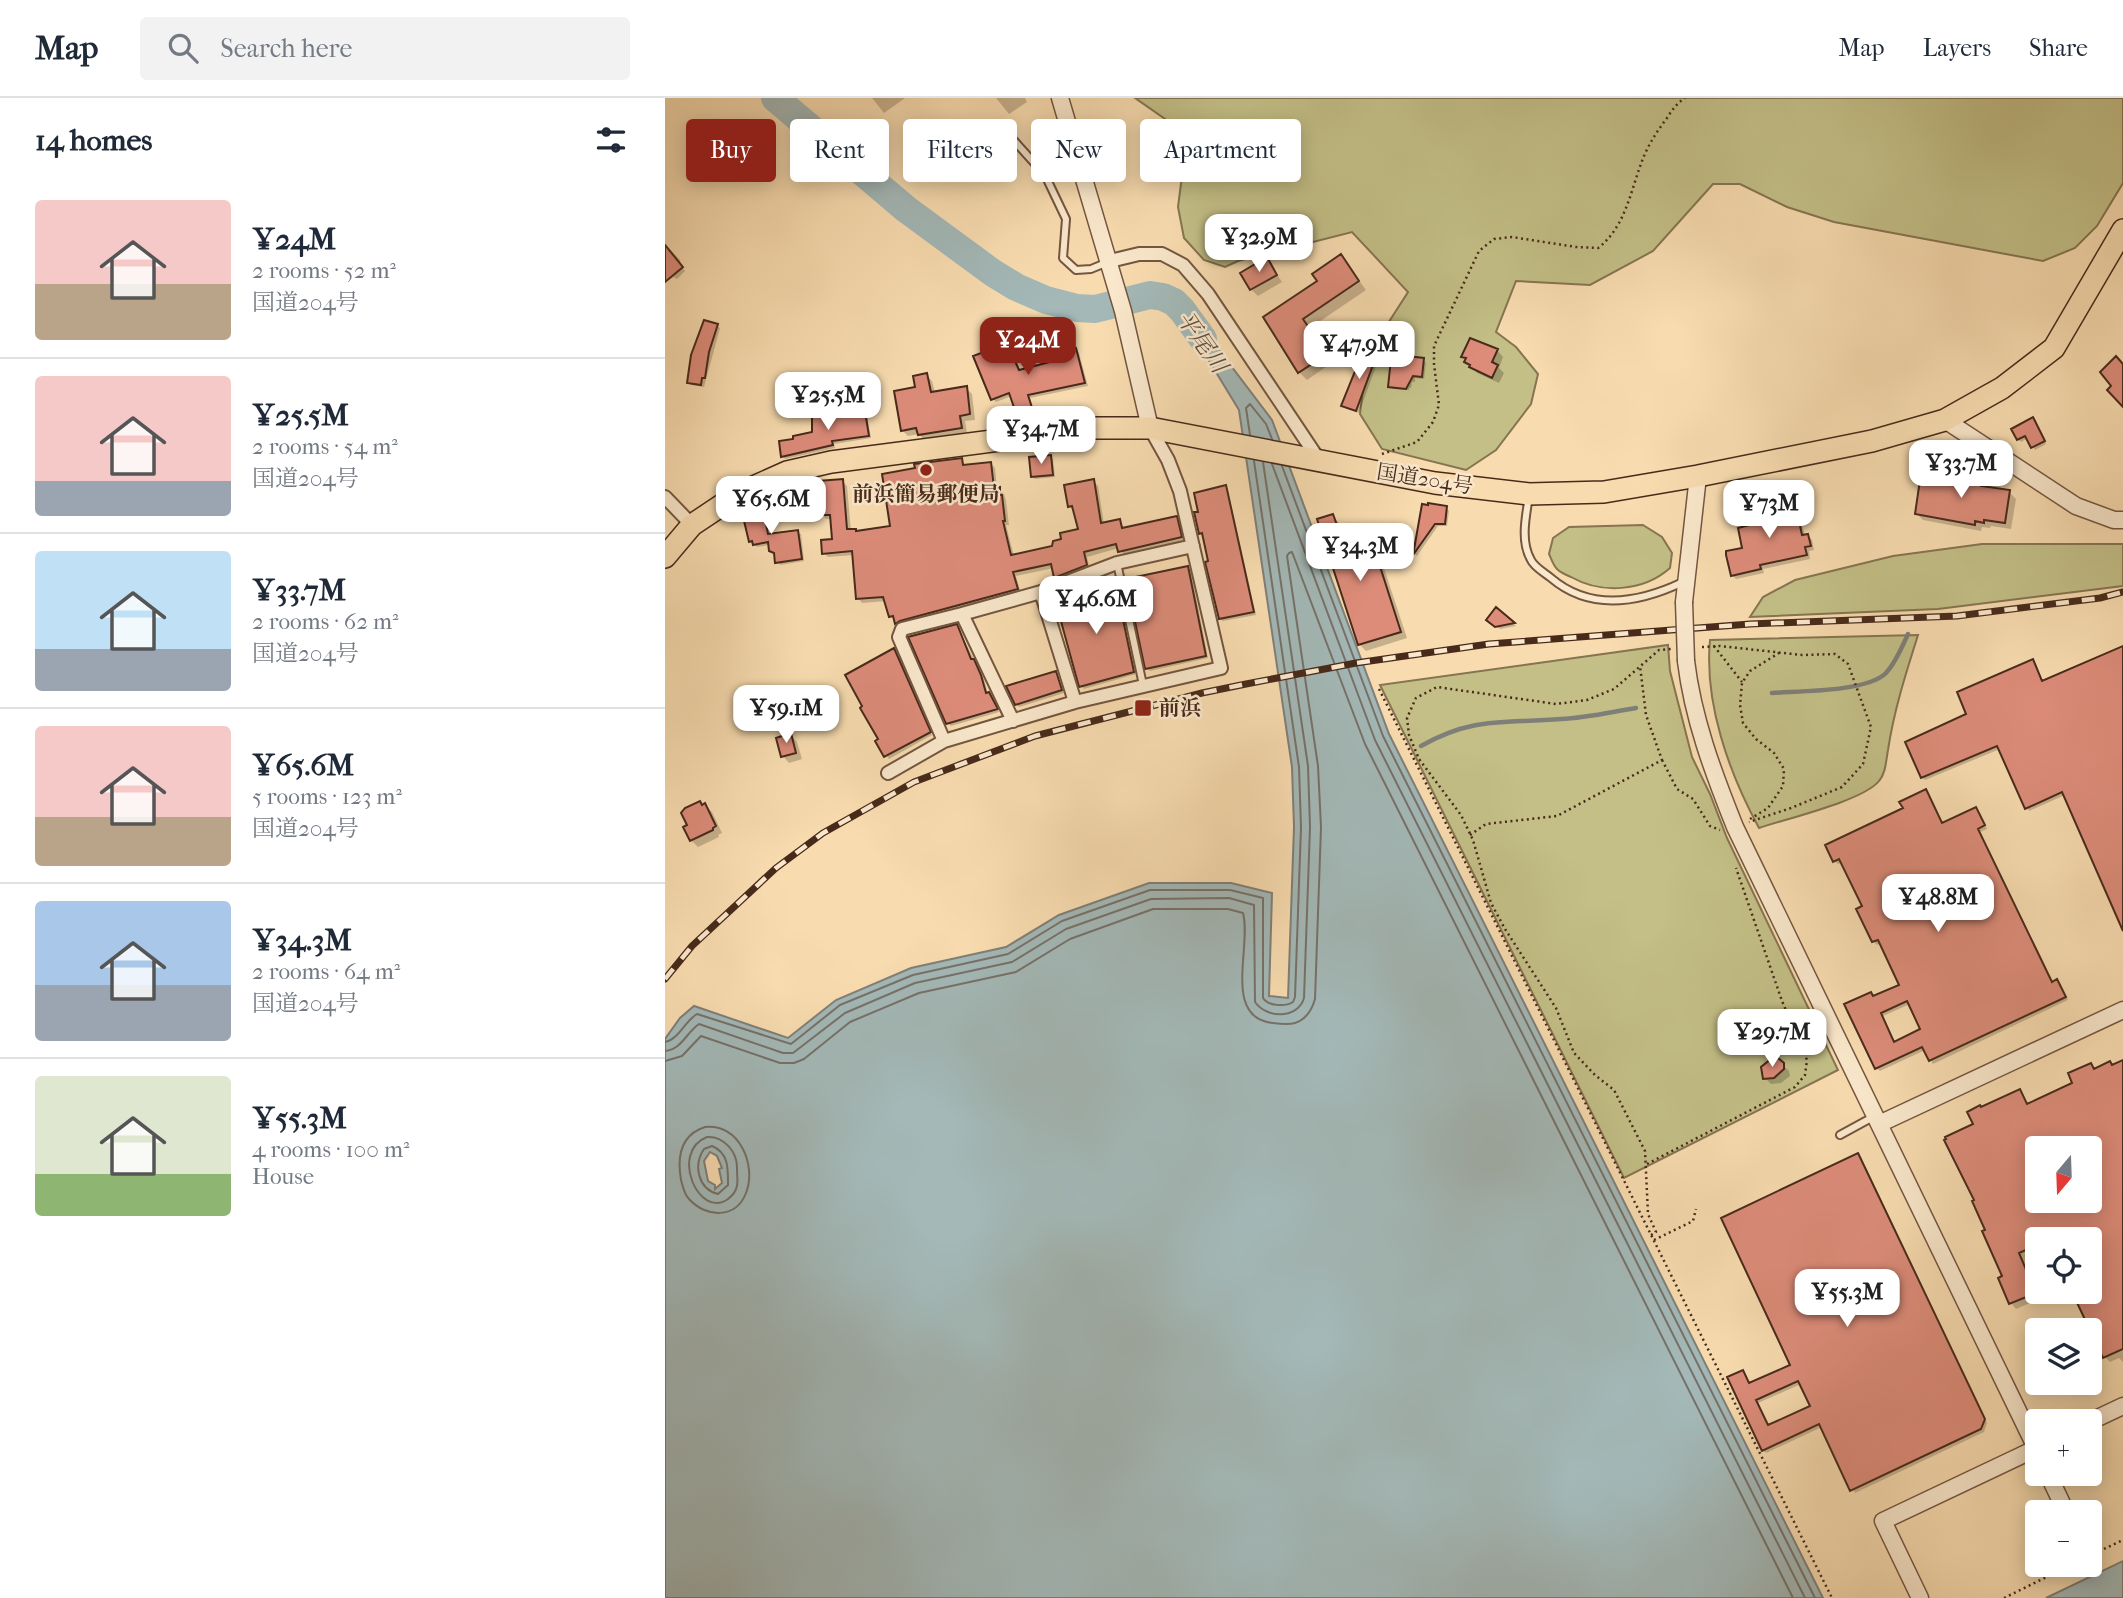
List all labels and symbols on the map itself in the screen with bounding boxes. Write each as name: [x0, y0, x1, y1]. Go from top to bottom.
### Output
pin: ¥32.9M: [1202, 214, 1316, 274]
water label: 平尾川: [1171, 306, 1235, 380]
pin: ¥24M: [987, 317, 1069, 377]
pin: ¥47.9M: [1302, 322, 1416, 381]
pin: ¥25.5M: [771, 372, 885, 432]
pin: ¥34.7M: [984, 406, 1098, 466]
pin: ¥33.7M: [1904, 440, 2018, 500]
street label: 国道204号: [1375, 460, 1475, 498]
marker: 前浜簡易郵便局: [918, 462, 934, 478]
pin: ¥65.6M: [714, 476, 828, 536]
pin: ¥73M: [1728, 480, 1810, 540]
place label: 前浜簡易郵便局: [853, 482, 1000, 506]
pin: ¥34.3M: [1303, 524, 1417, 583]
pin: ¥46.6M: [1039, 576, 1153, 636]
pin: ¥59.1M: [729, 686, 843, 745]
place label: 前浜: [1159, 696, 1201, 720]
marker: 前浜: [1133, 698, 1153, 718]
pin: ¥48.8M: [1881, 874, 1995, 934]
pin: ¥29.7M: [1715, 1010, 1829, 1069]
north arrow: [2025, 1136, 2102, 1213]
pin: ¥55.3M: [1790, 1270, 1904, 1329]

